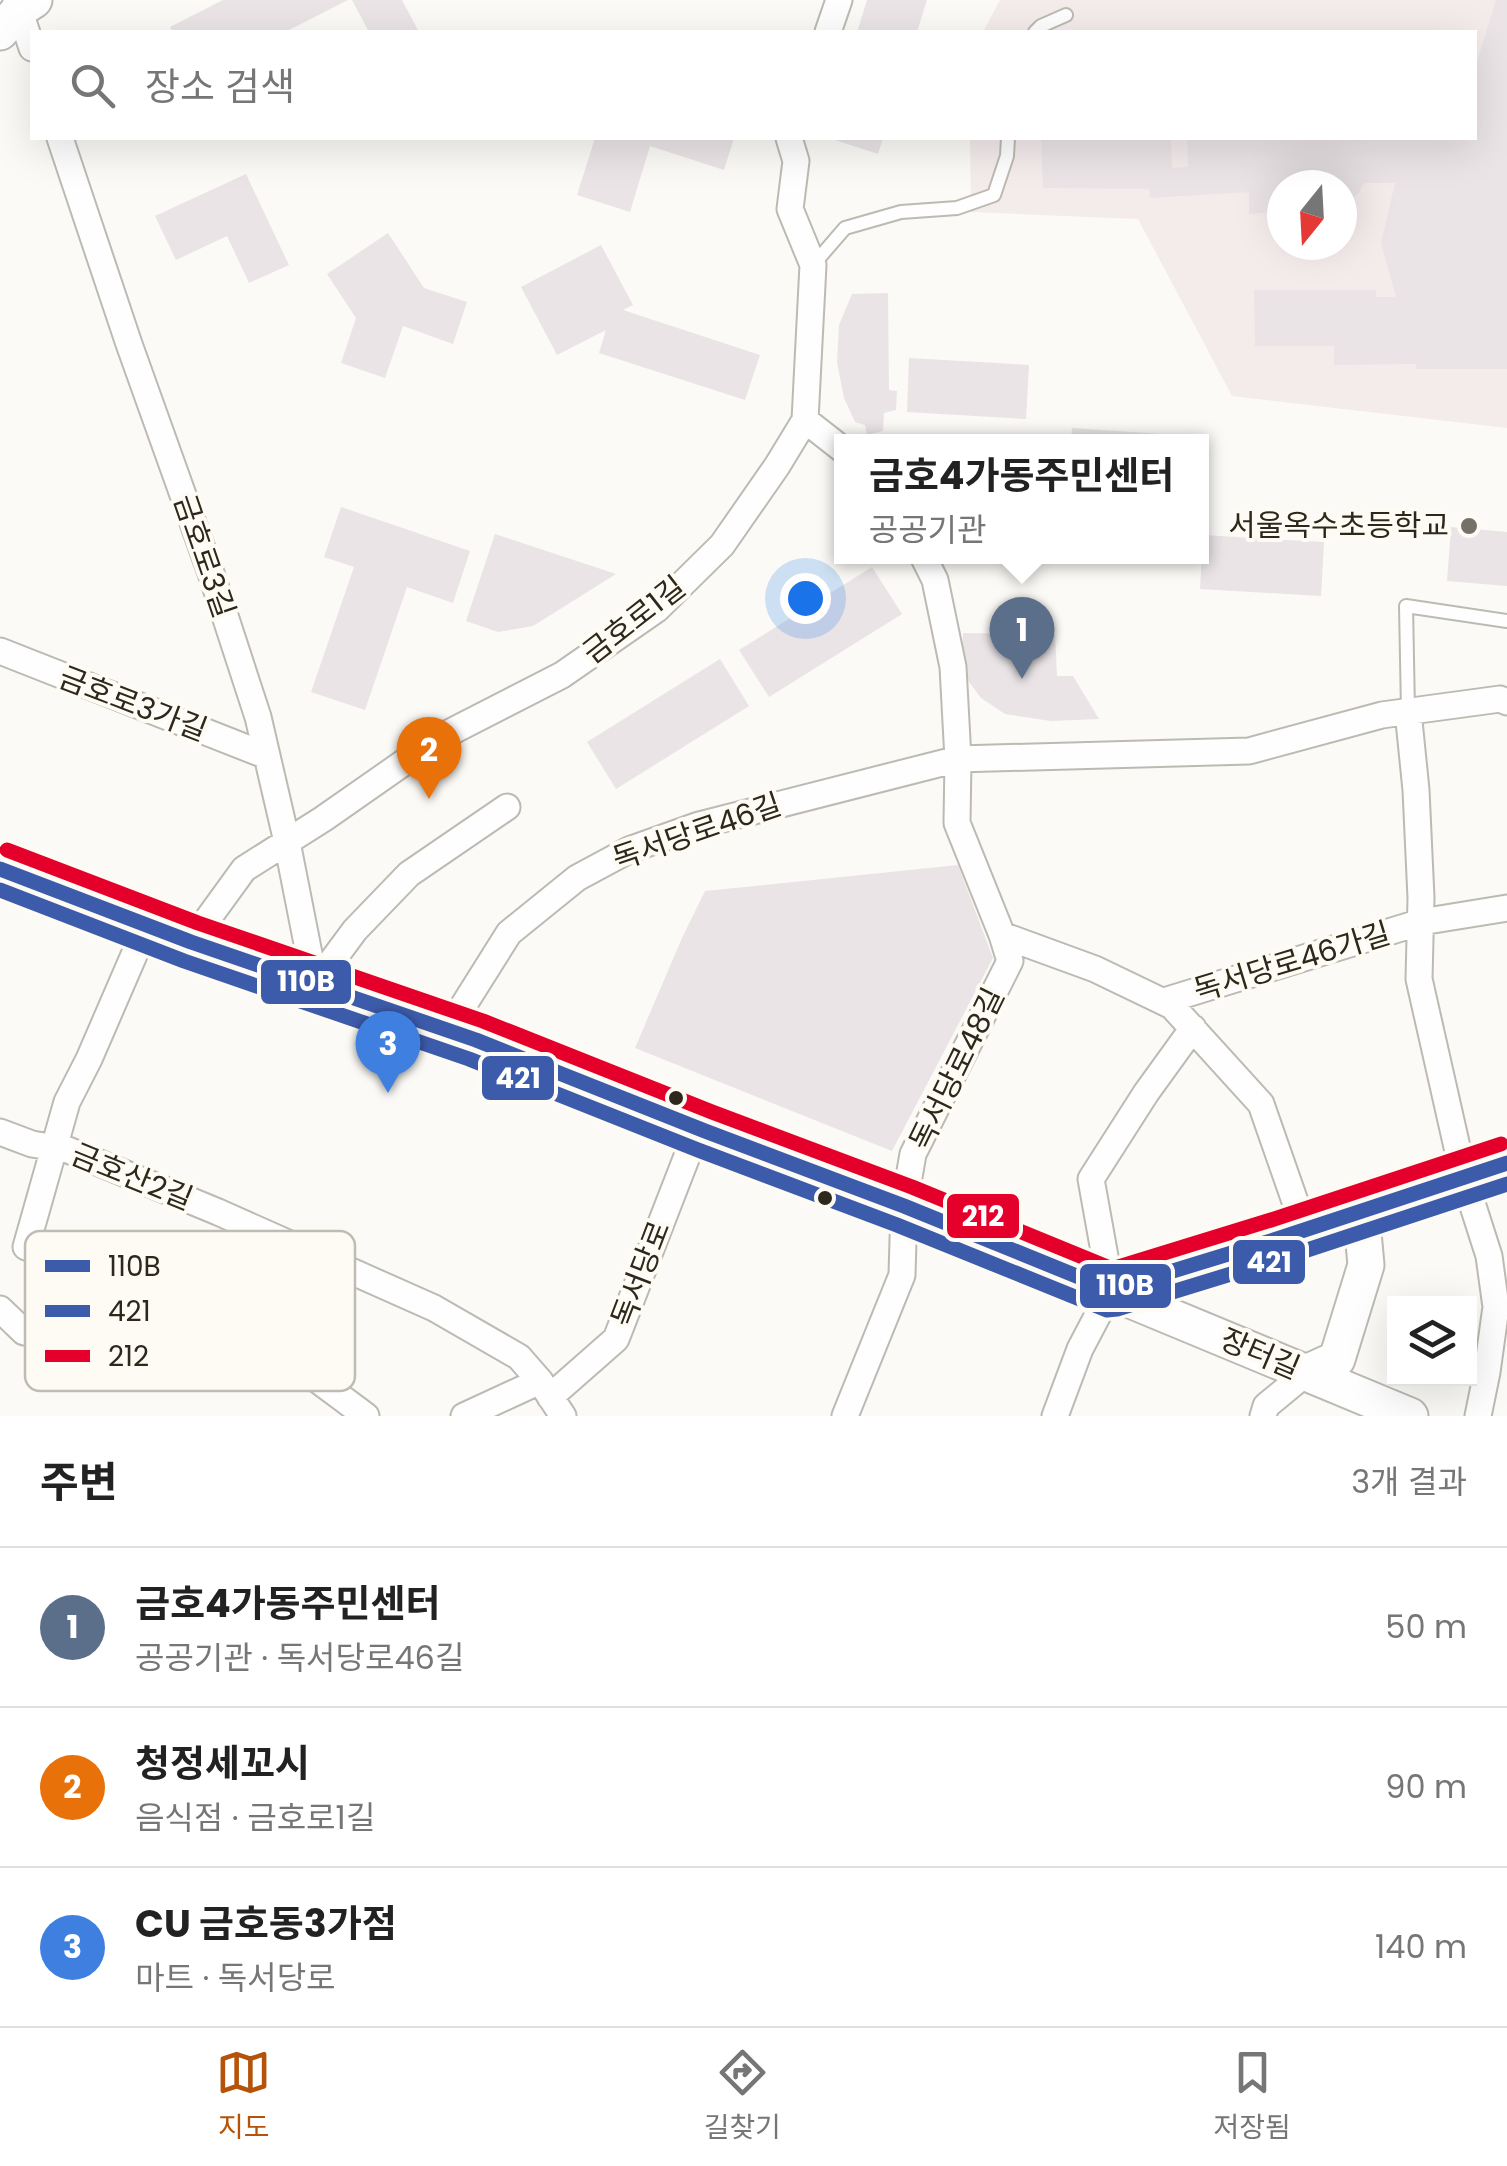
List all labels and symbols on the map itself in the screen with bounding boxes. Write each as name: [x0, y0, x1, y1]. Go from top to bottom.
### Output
north arrow: [1267, 170, 1357, 260]
street label: 금호로3길: [163, 488, 246, 623]
place label: 서울옥수초등학교: [1228, 504, 1449, 547]
marker: 서울옥수초등학교: [1458, 515, 1480, 537]
street label: 금호로1길: [573, 566, 694, 673]
your location: [780, 573, 831, 624]
pin: 1: [990, 596, 1054, 679]
street label: 금호로3가길: [53, 656, 214, 751]
pin: 2: [396, 716, 462, 799]
street label: 독서당로46길: [607, 783, 787, 880]
street label: 독서당로46가길: [1188, 911, 1395, 1012]
line badge: 110B: [259, 958, 353, 1006]
text: 110B: [277, 962, 335, 1001]
street label: 독서당로48길: [899, 980, 1014, 1157]
pin: 3: [356, 1010, 420, 1093]
line badge: 421: [480, 1054, 556, 1102]
text: 421: [495, 1059, 541, 1098]
unlabelled marker: [666, 1088, 686, 1108]
street label: 금호산2길: [65, 1133, 199, 1220]
unlabelled marker: [815, 1188, 835, 1208]
line badge: 212: [945, 1192, 1021, 1240]
text: 212: [962, 1197, 1004, 1236]
street label: 독서당로: [601, 1215, 680, 1333]
legend: [25, 1231, 355, 1391]
line badge: 421: [1231, 1238, 1307, 1286]
text: 421: [1246, 1243, 1292, 1282]
text: 110B: [108, 1247, 161, 1286]
line badge: 110B: [1078, 1262, 1173, 1310]
text: 110B: [1096, 1266, 1154, 1305]
text: 421: [108, 1292, 151, 1331]
street label: 장터길: [1214, 1318, 1307, 1390]
text: 212: [108, 1337, 149, 1376]

